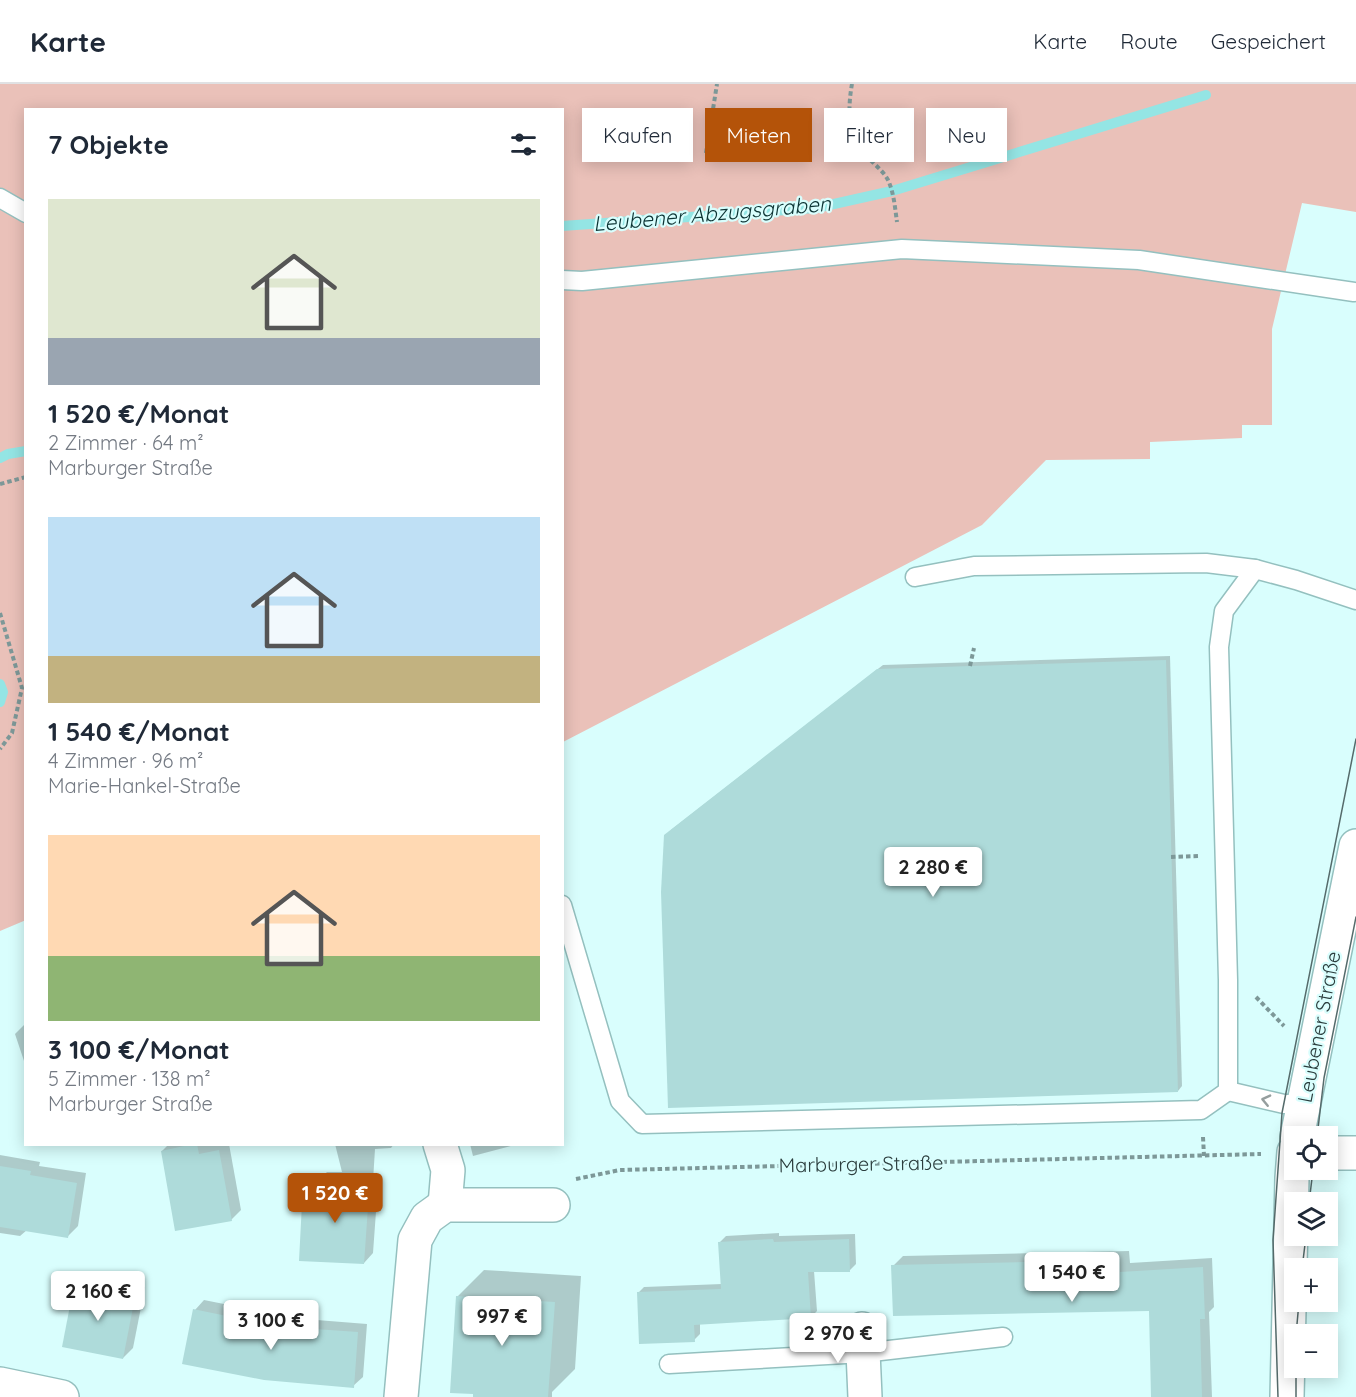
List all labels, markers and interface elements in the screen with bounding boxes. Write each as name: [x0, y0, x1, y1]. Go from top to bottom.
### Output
text: Karte: [30, 24, 106, 59]
text: Karte: [1033, 28, 1087, 54]
text: Route: [1120, 28, 1178, 54]
text: Gespeichert: [1211, 28, 1326, 54]
chip: Kaufen: [582, 108, 693, 162]
chip: Mieten: [705, 108, 812, 162]
chip: Filter: [824, 108, 914, 162]
chip: Neu: [926, 108, 1007, 162]
text: 7 Objekte: [48, 128, 169, 161]
icon: filters: [507, 128, 540, 161]
water label: Leubener Abzugsgraben: [592, 190, 833, 236]
icon: home: [240, 238, 348, 346]
text: 1 520 €/Monat: [48, 397, 229, 430]
text: 2 Zimmer · 64 m²: [48, 430, 204, 455]
text: Marburger Straße: [48, 455, 213, 480]
icon: home: [240, 556, 348, 664]
text: 1 540 €/Monat: [48, 715, 230, 748]
text: 4 Zimmer · 96 m²: [48, 748, 203, 773]
text: Marie-Hankel-Straße: [48, 773, 241, 798]
pin: 2 280 €: [878, 847, 988, 898]
text: 2 280 €: [898, 854, 968, 879]
icon: home: [240, 874, 348, 982]
street label: Leubener Straße: [1292, 949, 1345, 1105]
text: 3 100 €/Monat: [48, 1033, 230, 1066]
text: 5 Zimmer · 138 m²: [48, 1066, 211, 1091]
text: Marburger Straße: [48, 1091, 213, 1116]
one-way arrow: [1261, 1094, 1271, 1107]
map controls: [1284, 1126, 1338, 1378]
button: locate: [1284, 1126, 1338, 1180]
street label: Marburger Straße: [778, 1150, 944, 1177]
pin: 1 520 €: [280, 1173, 390, 1224]
text: 1 520 €: [302, 1180, 368, 1205]
button: layers: [1284, 1192, 1338, 1246]
pin: 1 540 €: [1017, 1252, 1127, 1303]
button: +: [1284, 1258, 1338, 1312]
text: 1 540 €: [1038, 1259, 1106, 1284]
pin: 2 160 €: [43, 1271, 153, 1322]
text: 2 160 €: [65, 1278, 131, 1303]
pin: 997 €: [460, 1296, 544, 1347]
pin: 3 100 €: [216, 1300, 326, 1351]
text: 997 €: [476, 1303, 528, 1328]
text: 3 100 €: [238, 1307, 304, 1332]
pin: 2 970 €: [783, 1313, 893, 1364]
text: 2 970 €: [803, 1320, 873, 1345]
button: −: [1284, 1324, 1338, 1378]

